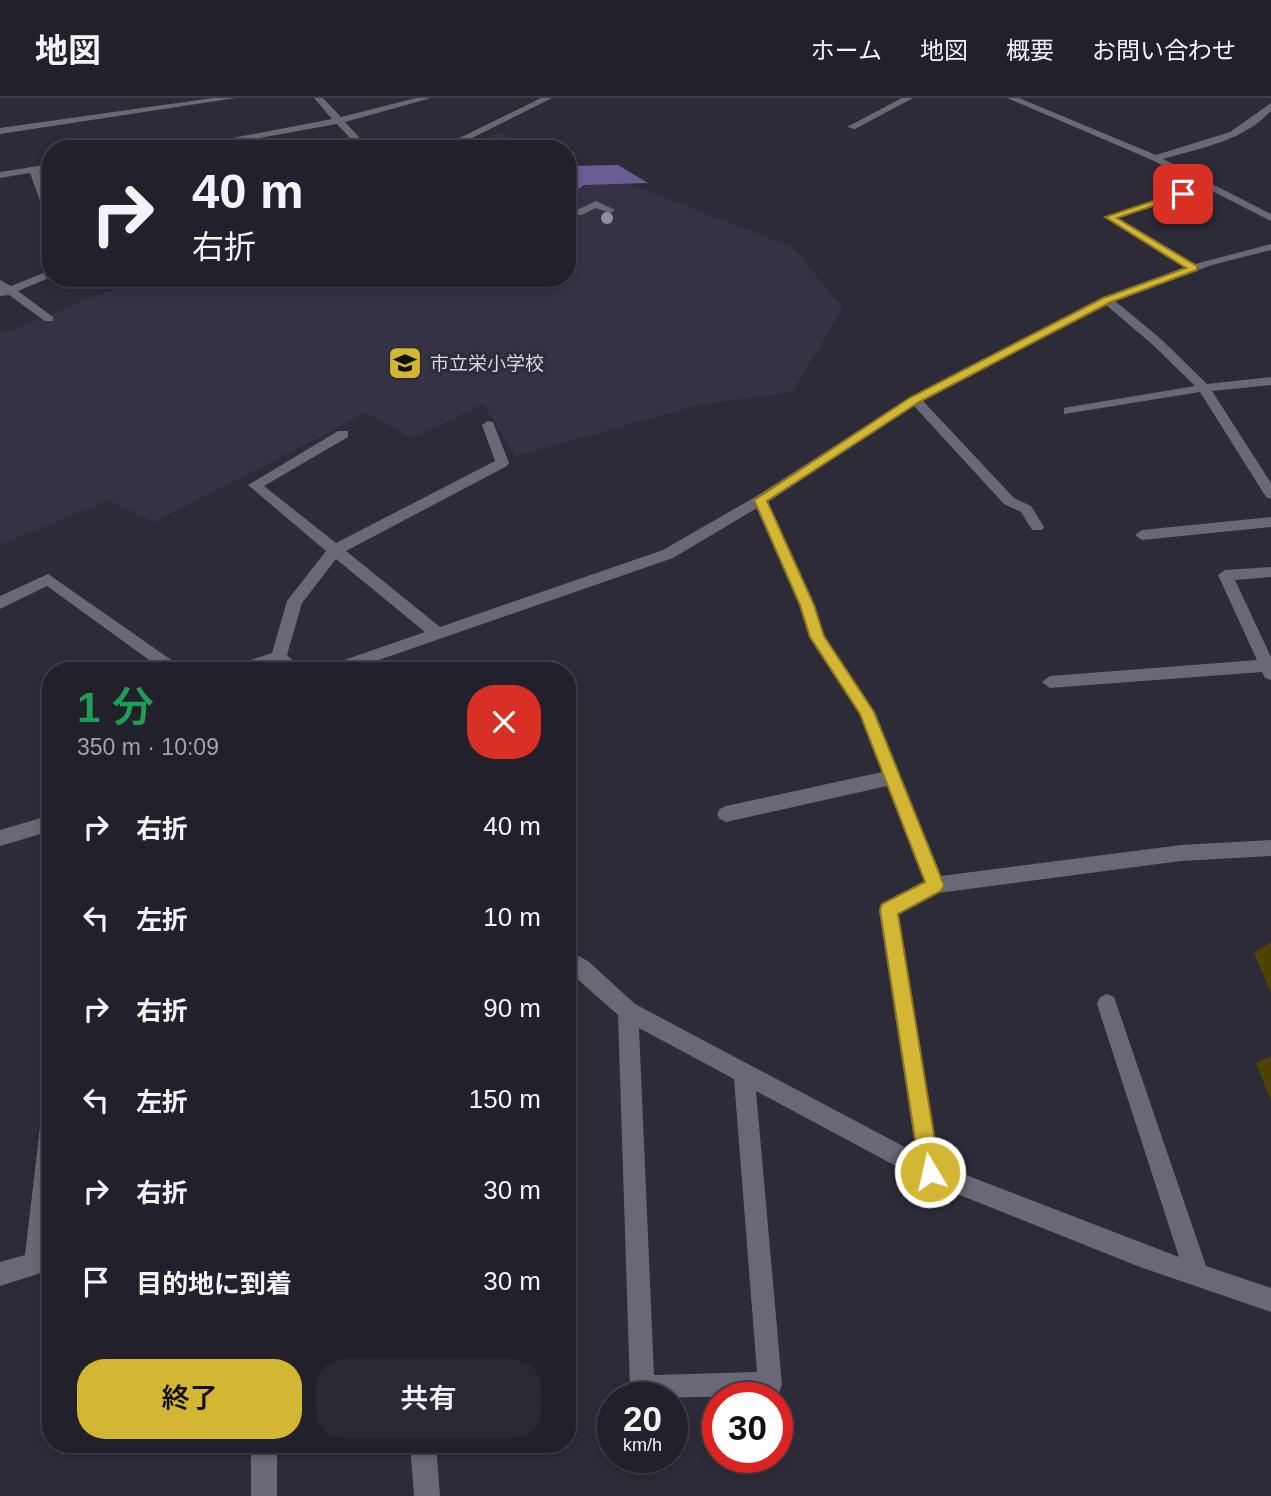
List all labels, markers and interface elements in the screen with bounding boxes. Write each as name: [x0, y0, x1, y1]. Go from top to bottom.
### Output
text: 地図: [35, 32, 101, 69]
text: ホーム: [811, 37, 882, 64]
text: 地図: [920, 37, 968, 64]
text: 概要: [1006, 37, 1054, 64]
text: お問い合わせ: [1092, 37, 1236, 64]
text: 40 m: [192, 164, 304, 218]
pin: [1153, 164, 1213, 224]
icon: right: [77, 168, 168, 259]
icon: arrive: [1164, 175, 1202, 213]
text: 右折: [192, 229, 256, 265]
school or university icon: 市立栄小学校: [386, 344, 424, 382]
place label: 市立栄小学校: [430, 353, 544, 374]
text: 1 分: [77, 684, 154, 731]
button: close: [467, 685, 541, 759]
text: 350 m · 10:09: [77, 734, 219, 760]
icon: right: [77, 808, 115, 846]
text: 40 m: [483, 811, 541, 841]
text: 右折: [136, 814, 188, 844]
icon: left: [77, 899, 115, 937]
text: 10 m: [483, 902, 541, 932]
text: 左折: [136, 905, 188, 935]
icon: right: [77, 990, 115, 1028]
text: 90 m: [483, 993, 541, 1023]
text: 右折: [136, 996, 188, 1026]
icon: left: [77, 1081, 115, 1119]
text: 150 m: [469, 1084, 541, 1114]
text: 左折: [136, 1087, 188, 1117]
position arrow: [893, 1135, 967, 1209]
icon: right: [77, 1172, 115, 1210]
text: 30 m: [483, 1175, 541, 1205]
text: 右折: [136, 1178, 188, 1208]
icon: arrive: [77, 1263, 115, 1301]
text: 30 m: [483, 1266, 541, 1296]
text: 目的地に到着: [136, 1269, 292, 1299]
button: 終了: [77, 1359, 302, 1439]
button: 共有: [316, 1359, 541, 1439]
speed limit sign: 30: [702, 1382, 793, 1473]
text: 20: [623, 1399, 662, 1438]
text: km/h: [623, 1435, 662, 1455]

